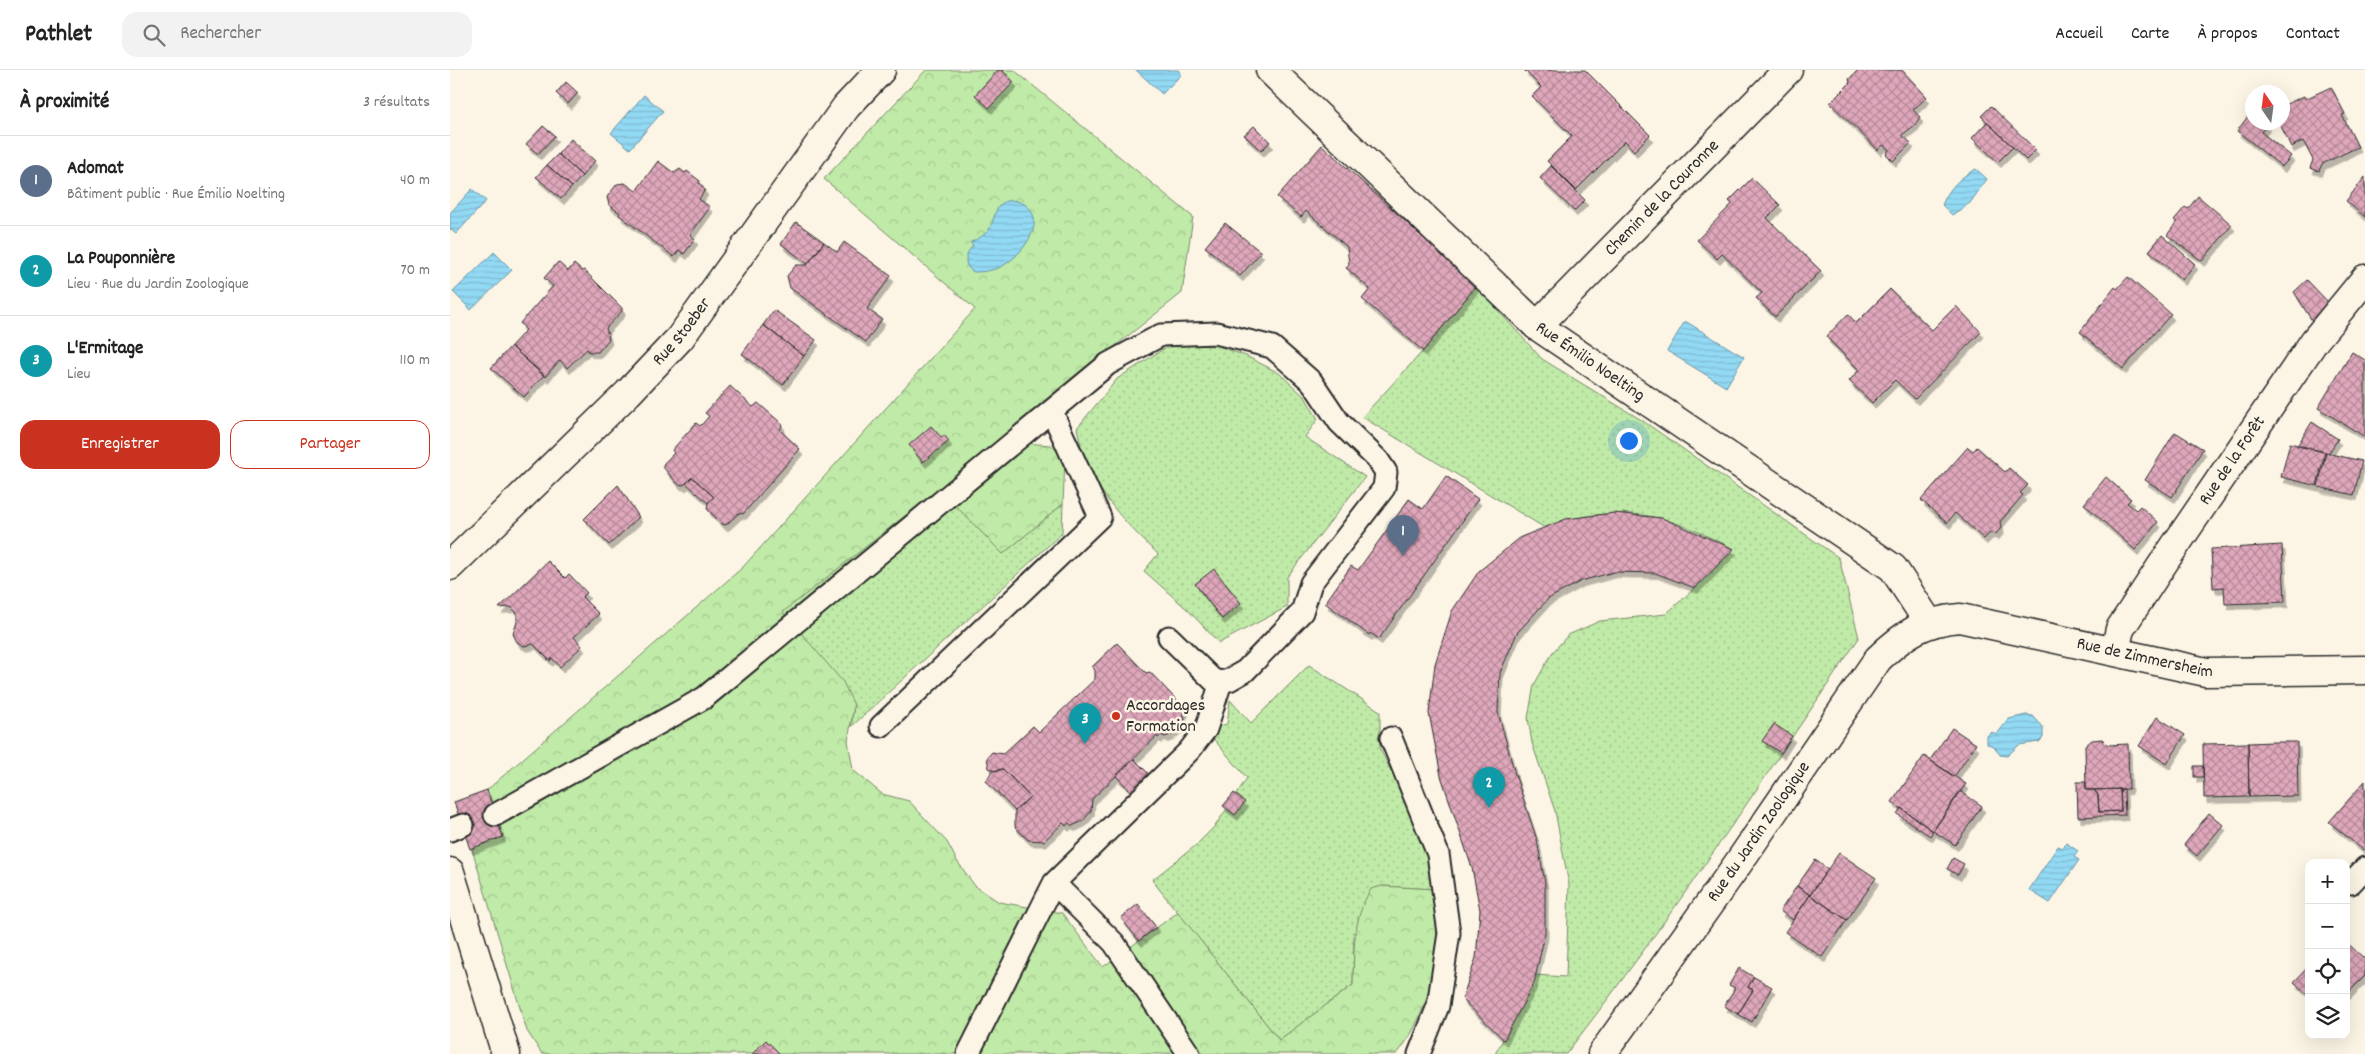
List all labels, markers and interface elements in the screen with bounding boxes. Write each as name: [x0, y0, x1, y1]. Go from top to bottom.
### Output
search box: [122, 12, 472, 57]
text: Pathlet: [25, 18, 92, 52]
icon: search: [140, 21, 168, 49]
text: Rechercher: [180, 21, 261, 48]
text: Accueil: [2055, 22, 2103, 47]
text: Carte: [2131, 22, 2170, 47]
text: À propos: [2198, 22, 2258, 47]
text: Contact: [2286, 22, 2340, 47]
north arrow: [2245, 85, 2290, 130]
text: À proximité: [20, 88, 109, 118]
text: 3 résultats: [363, 91, 430, 114]
street label: Chemin de la Couronne: [1599, 134, 1725, 262]
text: Adomat: [67, 156, 124, 183]
text: 1: [34, 169, 38, 192]
text: 40 m: [400, 169, 430, 192]
text: Bâtiment public · Rue Émilio Noelting: [67, 183, 285, 206]
text: La Pouponnière: [67, 246, 175, 273]
text: 2: [33, 259, 40, 282]
text: 70 m: [400, 259, 430, 282]
text: Lieu · Rue du Jardin Zoologique: [67, 273, 249, 296]
street label: Rue Stoeber: [647, 292, 718, 372]
street label: Rue Émilio Noelting: [1530, 316, 1650, 408]
text: L'Ermitage: [67, 336, 143, 363]
text: 3: [32, 349, 40, 372]
text: 110 m: [400, 349, 430, 372]
text: Lieu: [67, 363, 90, 386]
street label: Rue de la Forêt: [2193, 411, 2272, 511]
button: Enregistrer: [20, 420, 220, 469]
button: Partager: [230, 420, 430, 469]
your location: [1616, 428, 1642, 454]
pin: 1: [1387, 515, 1419, 556]
street label: Rue de Zimmersheim: [2074, 631, 2213, 685]
place label: Accordages Formation: [1126, 694, 1205, 740]
pin: 3: [1069, 703, 1101, 744]
marker: Accordages Formation: [1110, 710, 1122, 722]
street label: Rue du Jardin Zoologique: [1702, 757, 1817, 907]
pin: 2: [1473, 767, 1505, 808]
map controls: [2305, 859, 2350, 1039]
button: +: [2305, 859, 2350, 904]
button: −: [2305, 904, 2350, 949]
button: locate: [2305, 949, 2350, 994]
button: layers: [2305, 994, 2350, 1039]

